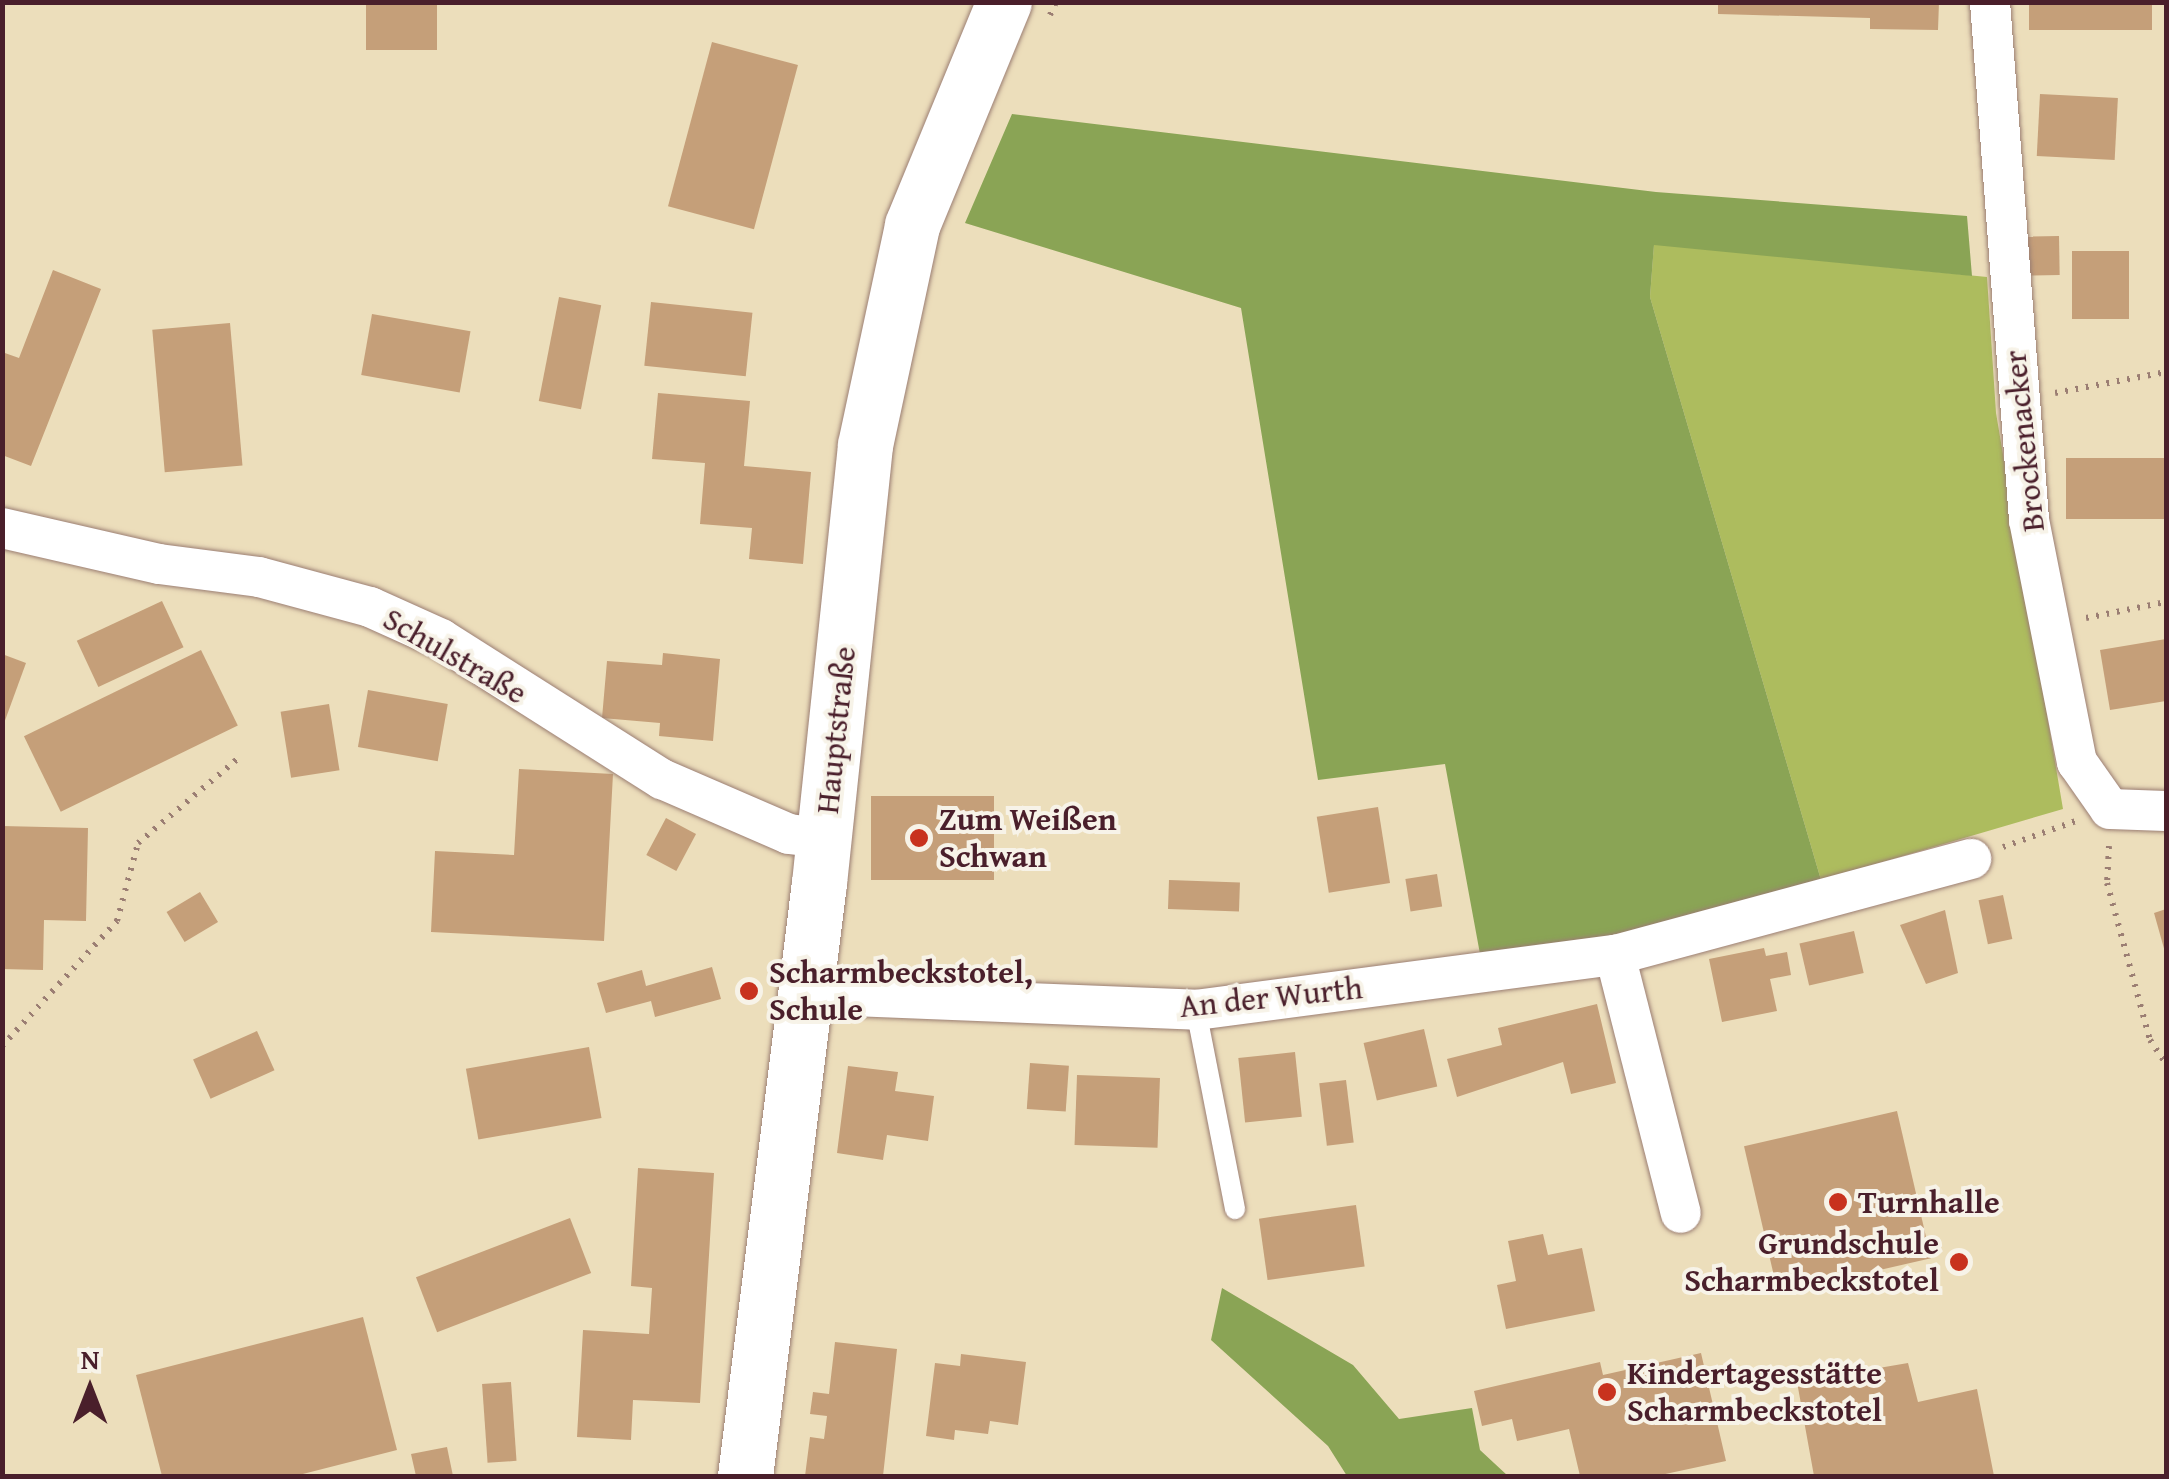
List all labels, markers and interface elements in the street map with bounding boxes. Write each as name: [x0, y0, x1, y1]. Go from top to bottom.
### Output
street label: Brockenacker: [1995, 348, 2053, 534]
street label: Schulstraße: [376, 600, 534, 712]
street label: Hauptstraße: [808, 644, 864, 816]
place label: Zum Weißen Schwan: [939, 801, 1117, 876]
marker: Zum Weißen Schwan: [908, 827, 930, 849]
place label: Scharmbeckstotel, Schule: [769, 954, 1033, 1029]
street label: An der Wurth: [1178, 968, 1364, 1026]
marker: Scharmbeckstotel, Schule: [738, 980, 760, 1002]
place label: Turnhalle: [1858, 1183, 2000, 1221]
marker: Turnhalle: [1827, 1191, 1849, 1213]
place label: Grundschule Scharmbeckstotel: [1684, 1225, 1939, 1300]
marker: Grundschule Scharmbeckstotel: [1948, 1251, 1970, 1273]
text: N: [81, 1338, 99, 1379]
north arrow: [40, 1339, 140, 1439]
place label: Kindertagesstätte Scharmbeckstotel: [1627, 1355, 1882, 1430]
marker: Kindertagesstätte Scharmbeckstotel: [1596, 1381, 1618, 1403]

